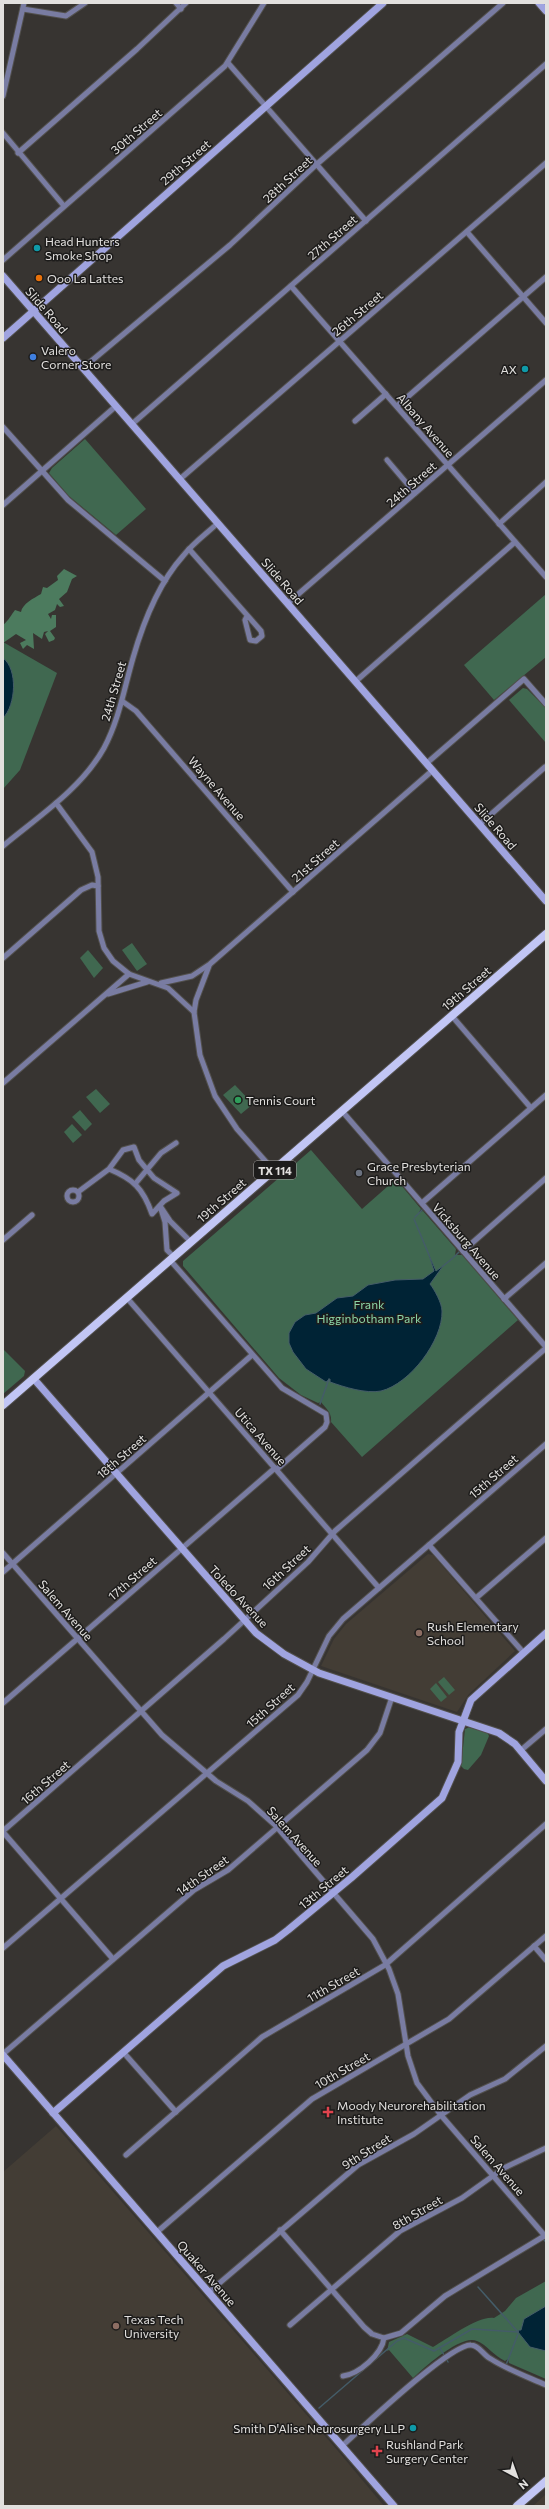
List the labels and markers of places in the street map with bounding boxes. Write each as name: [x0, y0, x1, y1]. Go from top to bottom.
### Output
place label: Head Hunters Smoke Shop: [45, 234, 120, 262]
marker: Head Hunters Smoke Shop: [32, 243, 42, 253]
place label: Ooo La Lattes: [47, 271, 124, 285]
marker: Ooo La Lattes: [34, 273, 44, 283]
place label: Valero Corner Store: [41, 343, 111, 371]
marker: Valero Corner Store: [28, 352, 38, 362]
place label: AX: [501, 362, 517, 376]
marker: AX: [520, 364, 530, 374]
place label: Tennis Court: [246, 1093, 316, 1107]
marker: Tennis Court: [233, 1095, 243, 1105]
place label: Grace Presbyterian Church: [367, 1159, 471, 1187]
marker: Grace Presbyterian Church: [354, 1168, 364, 1178]
place label: Rush Elementary School: [427, 1619, 519, 1647]
marker: Rush Elementary School: [414, 1628, 424, 1638]
place label: Moody Neurorehabilitation Institute: [337, 2098, 486, 2126]
marker: Moody Neurorehabilitation Institute: [322, 2106, 334, 2118]
place label: Texas Tech University: [124, 2312, 183, 2340]
marker: Texas Tech University: [111, 2321, 121, 2331]
place label: Smith D'Alise Neurosurgery LLP: [233, 2421, 405, 2435]
marker: Smith D'Alise Neurosurgery LLP: [408, 2423, 418, 2433]
place label: Rushland Park Surgery Center: [386, 2437, 468, 2465]
marker: Rushland Park Surgery Center: [371, 2445, 383, 2457]

